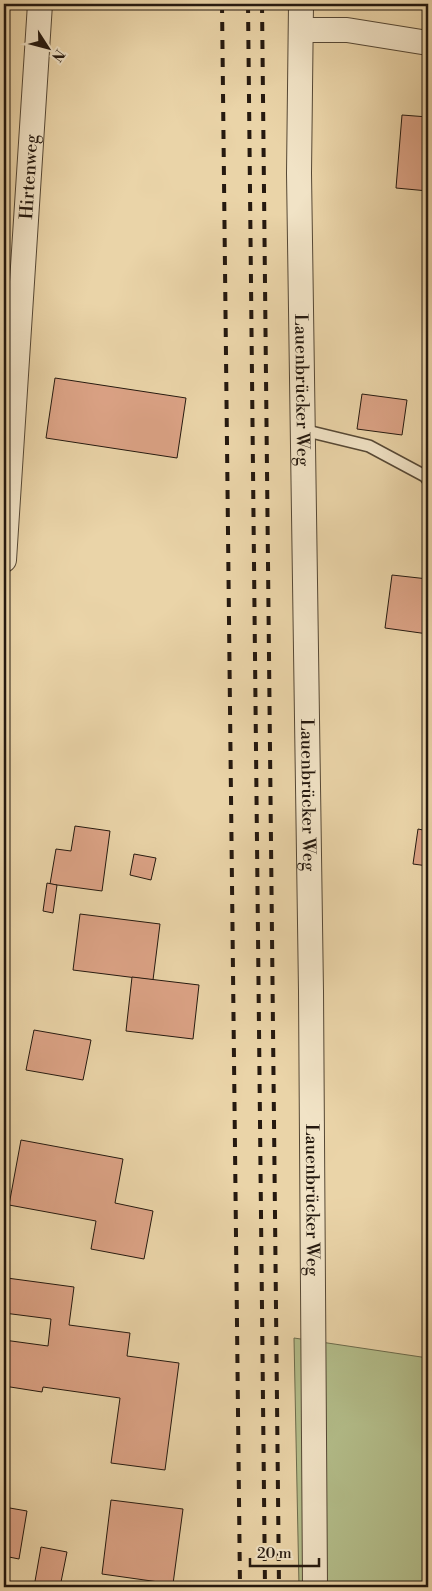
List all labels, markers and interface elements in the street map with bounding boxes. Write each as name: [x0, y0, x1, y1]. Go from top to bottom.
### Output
north arrow: [22, 22, 72, 72]
text: N: [47, 45, 68, 65]
street label: Hirtenweg: [15, 133, 44, 220]
street label: Lauenbrücker Weg: [289, 314, 314, 467]
street label: Lauenbrücker Weg: [295, 719, 320, 872]
street label: Lauenbrücker Weg: [300, 1124, 324, 1277]
scale bar: [250, 1536, 318, 1568]
text: 20 m: [257, 1544, 292, 1563]

